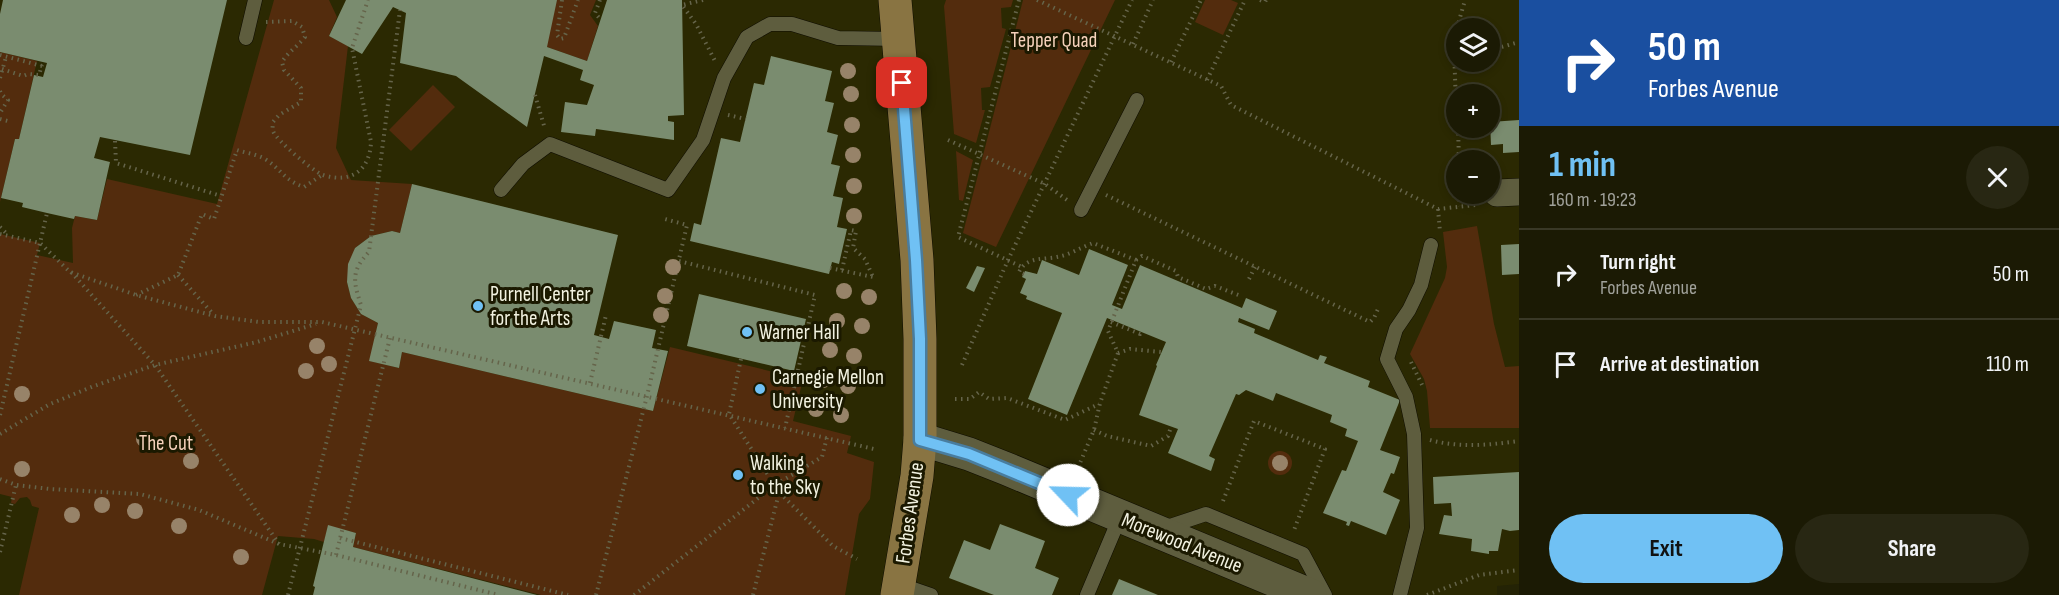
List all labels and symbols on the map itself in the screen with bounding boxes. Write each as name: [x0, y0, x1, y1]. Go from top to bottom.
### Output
park label: Tepper Quad: [1011, 28, 1097, 53]
pin: [876, 57, 927, 108]
place label: Purnell Center for the Arts: [490, 282, 591, 331]
marker: Purnell Center for the Arts: [471, 299, 485, 313]
place label: Warner Hall: [759, 320, 840, 345]
marker: Warner Hall: [740, 325, 754, 339]
place label: Carnegie Mellon University: [772, 365, 884, 414]
marker: Carnegie Mellon University: [753, 382, 767, 396]
park label: The Cut: [139, 431, 193, 456]
place label: Walking to the Sky: [750, 451, 820, 500]
street label: Forbes Avenue: [891, 461, 929, 565]
position arrow: [1036, 463, 1100, 527]
marker: Walking to the Sky: [731, 468, 745, 482]
street label: Morewood Avenue: [1118, 507, 1246, 579]

